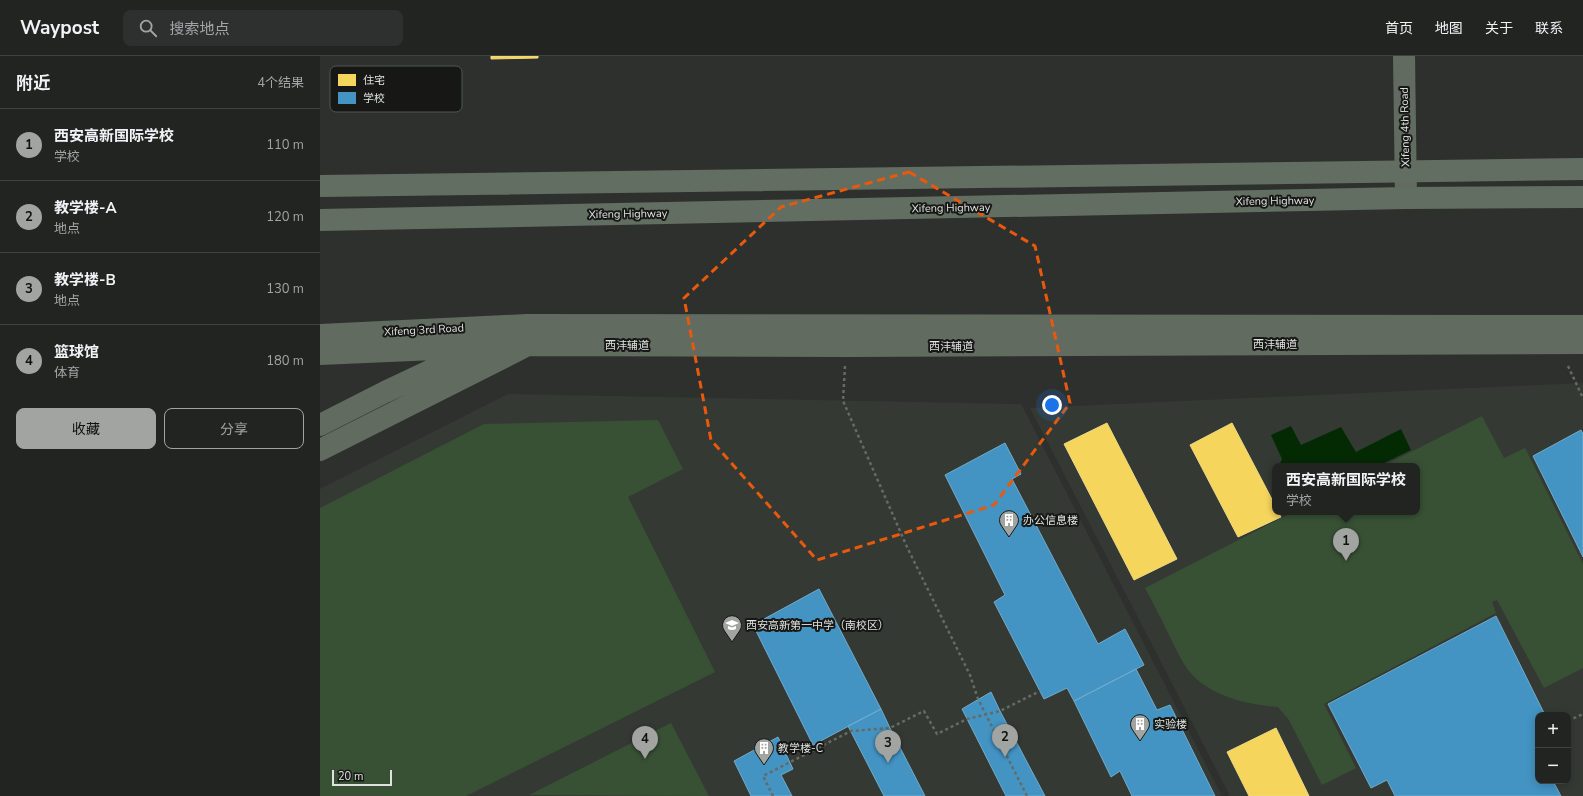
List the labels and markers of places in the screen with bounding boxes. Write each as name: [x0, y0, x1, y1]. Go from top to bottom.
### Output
building icon: 办公信息楼: [998, 509, 1020, 537]
place label: 办公信息楼: [1023, 513, 1078, 528]
pin: 1: [1333, 528, 1359, 561]
school or university icon: 西安高新第一中学（南校区）: [721, 614, 743, 642]
place label: 西安高新第一中学（南校区）: [746, 618, 889, 633]
building icon: 实验楼: [1129, 713, 1151, 741]
place label: 实验楼: [1154, 717, 1187, 732]
pin: 2: [992, 724, 1018, 757]
pin: 4: [632, 726, 658, 759]
pin: 3: [875, 730, 901, 763]
building icon: 教学楼-C: [753, 737, 775, 765]
place label: 教学楼-C: [778, 741, 823, 756]

